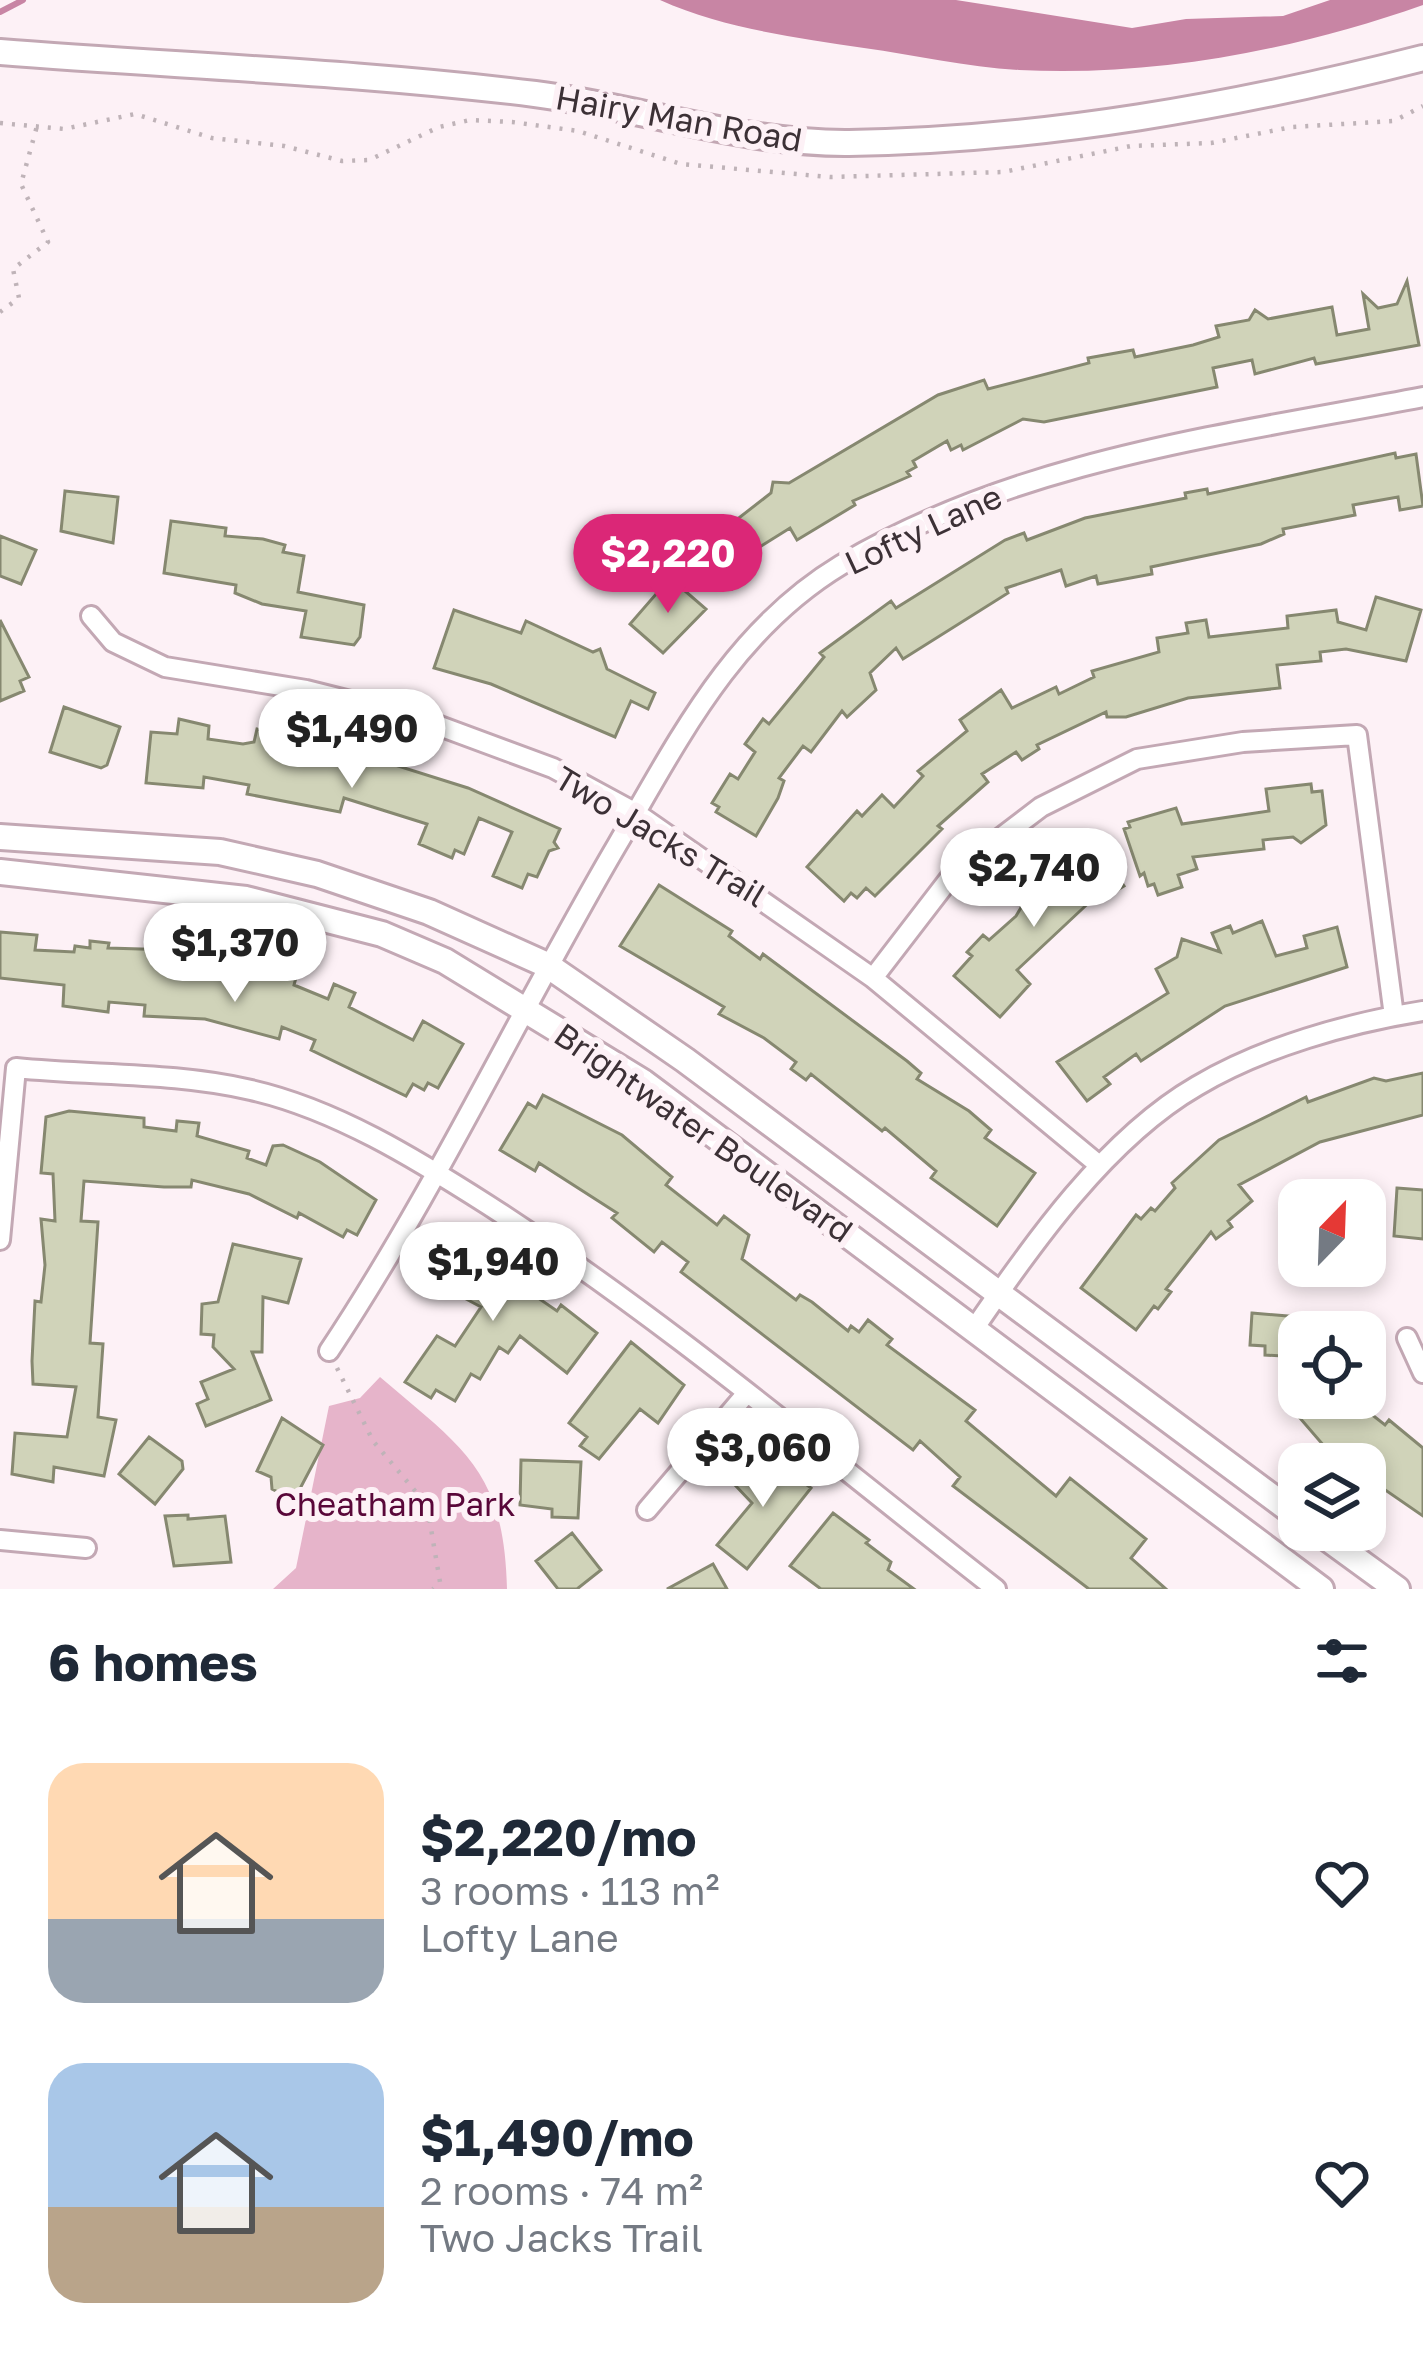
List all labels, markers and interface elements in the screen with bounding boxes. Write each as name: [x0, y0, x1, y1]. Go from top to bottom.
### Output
street label: Hairy Man Road: [553, 77, 805, 159]
street label: Lofty Lane: [839, 476, 1007, 582]
pin: $2,220: [570, 514, 766, 616]
text: $2,220: [600, 529, 736, 576]
pin: $1,490: [254, 689, 450, 791]
text: $1,490: [285, 704, 419, 751]
street label: Two Jacks Trail: [548, 758, 774, 914]
pin: $2,740: [936, 828, 1132, 930]
text: $2,740: [967, 843, 1101, 890]
pin: $1,370: [137, 903, 333, 1005]
text: $1,370: [170, 918, 300, 965]
street label: Brightwater Boulevard: [547, 1014, 861, 1250]
north arrow: [1278, 1179, 1386, 1287]
map controls: [1278, 1179, 1386, 1551]
pin: $1,940: [395, 1222, 591, 1324]
text: $1,940: [426, 1237, 560, 1284]
button: locate: [1278, 1311, 1386, 1419]
pin: $3,060: [665, 1408, 861, 1510]
text: $3,060: [694, 1423, 832, 1470]
button: layers: [1278, 1443, 1386, 1551]
park label: Cheatham Park: [274, 1484, 516, 1523]
icon: filters: [1309, 1628, 1375, 1694]
text: 6 homes: [48, 1631, 258, 1692]
text: $2,220/mo: [420, 1806, 697, 1867]
icon: home: [144, 1811, 288, 1955]
icon: heart: [1309, 1850, 1375, 1916]
text: 3 rooms · 113 m²: [420, 1867, 720, 1914]
text: Lofty Lane: [420, 1914, 619, 1961]
text: $1,490/mo: [420, 2106, 694, 2167]
icon: home: [144, 2111, 288, 2255]
icon: heart: [1309, 2150, 1375, 2216]
text: 2 rooms · 74 m²: [420, 2167, 703, 2214]
text: Two Jacks Trail: [420, 2214, 703, 2261]

